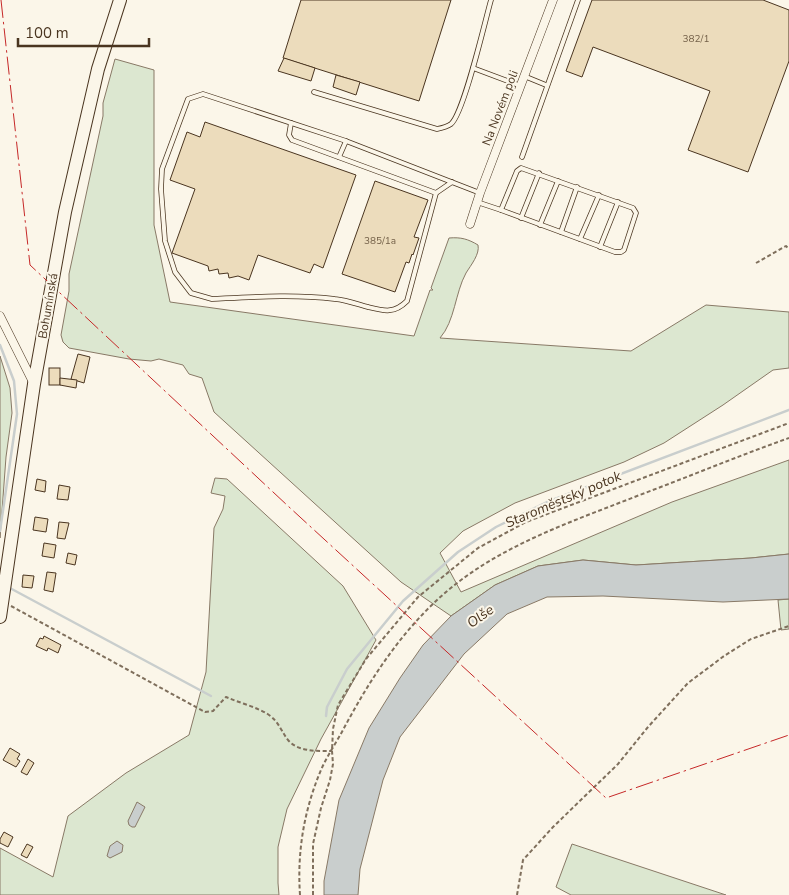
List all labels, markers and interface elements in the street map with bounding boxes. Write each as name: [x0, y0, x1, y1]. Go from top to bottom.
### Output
scale bar: [18, 15, 149, 47]
text: 100 m: [25, 23, 69, 43]
house number: 382/1: [683, 32, 709, 46]
street label: Na Novém poli: [478, 68, 522, 148]
house number: 385/1a: [364, 234, 396, 248]
street label: Bohumínská: [34, 272, 62, 340]
water label: Staroměstský potok: [502, 466, 625, 533]
water label: Olše: [463, 600, 498, 633]

